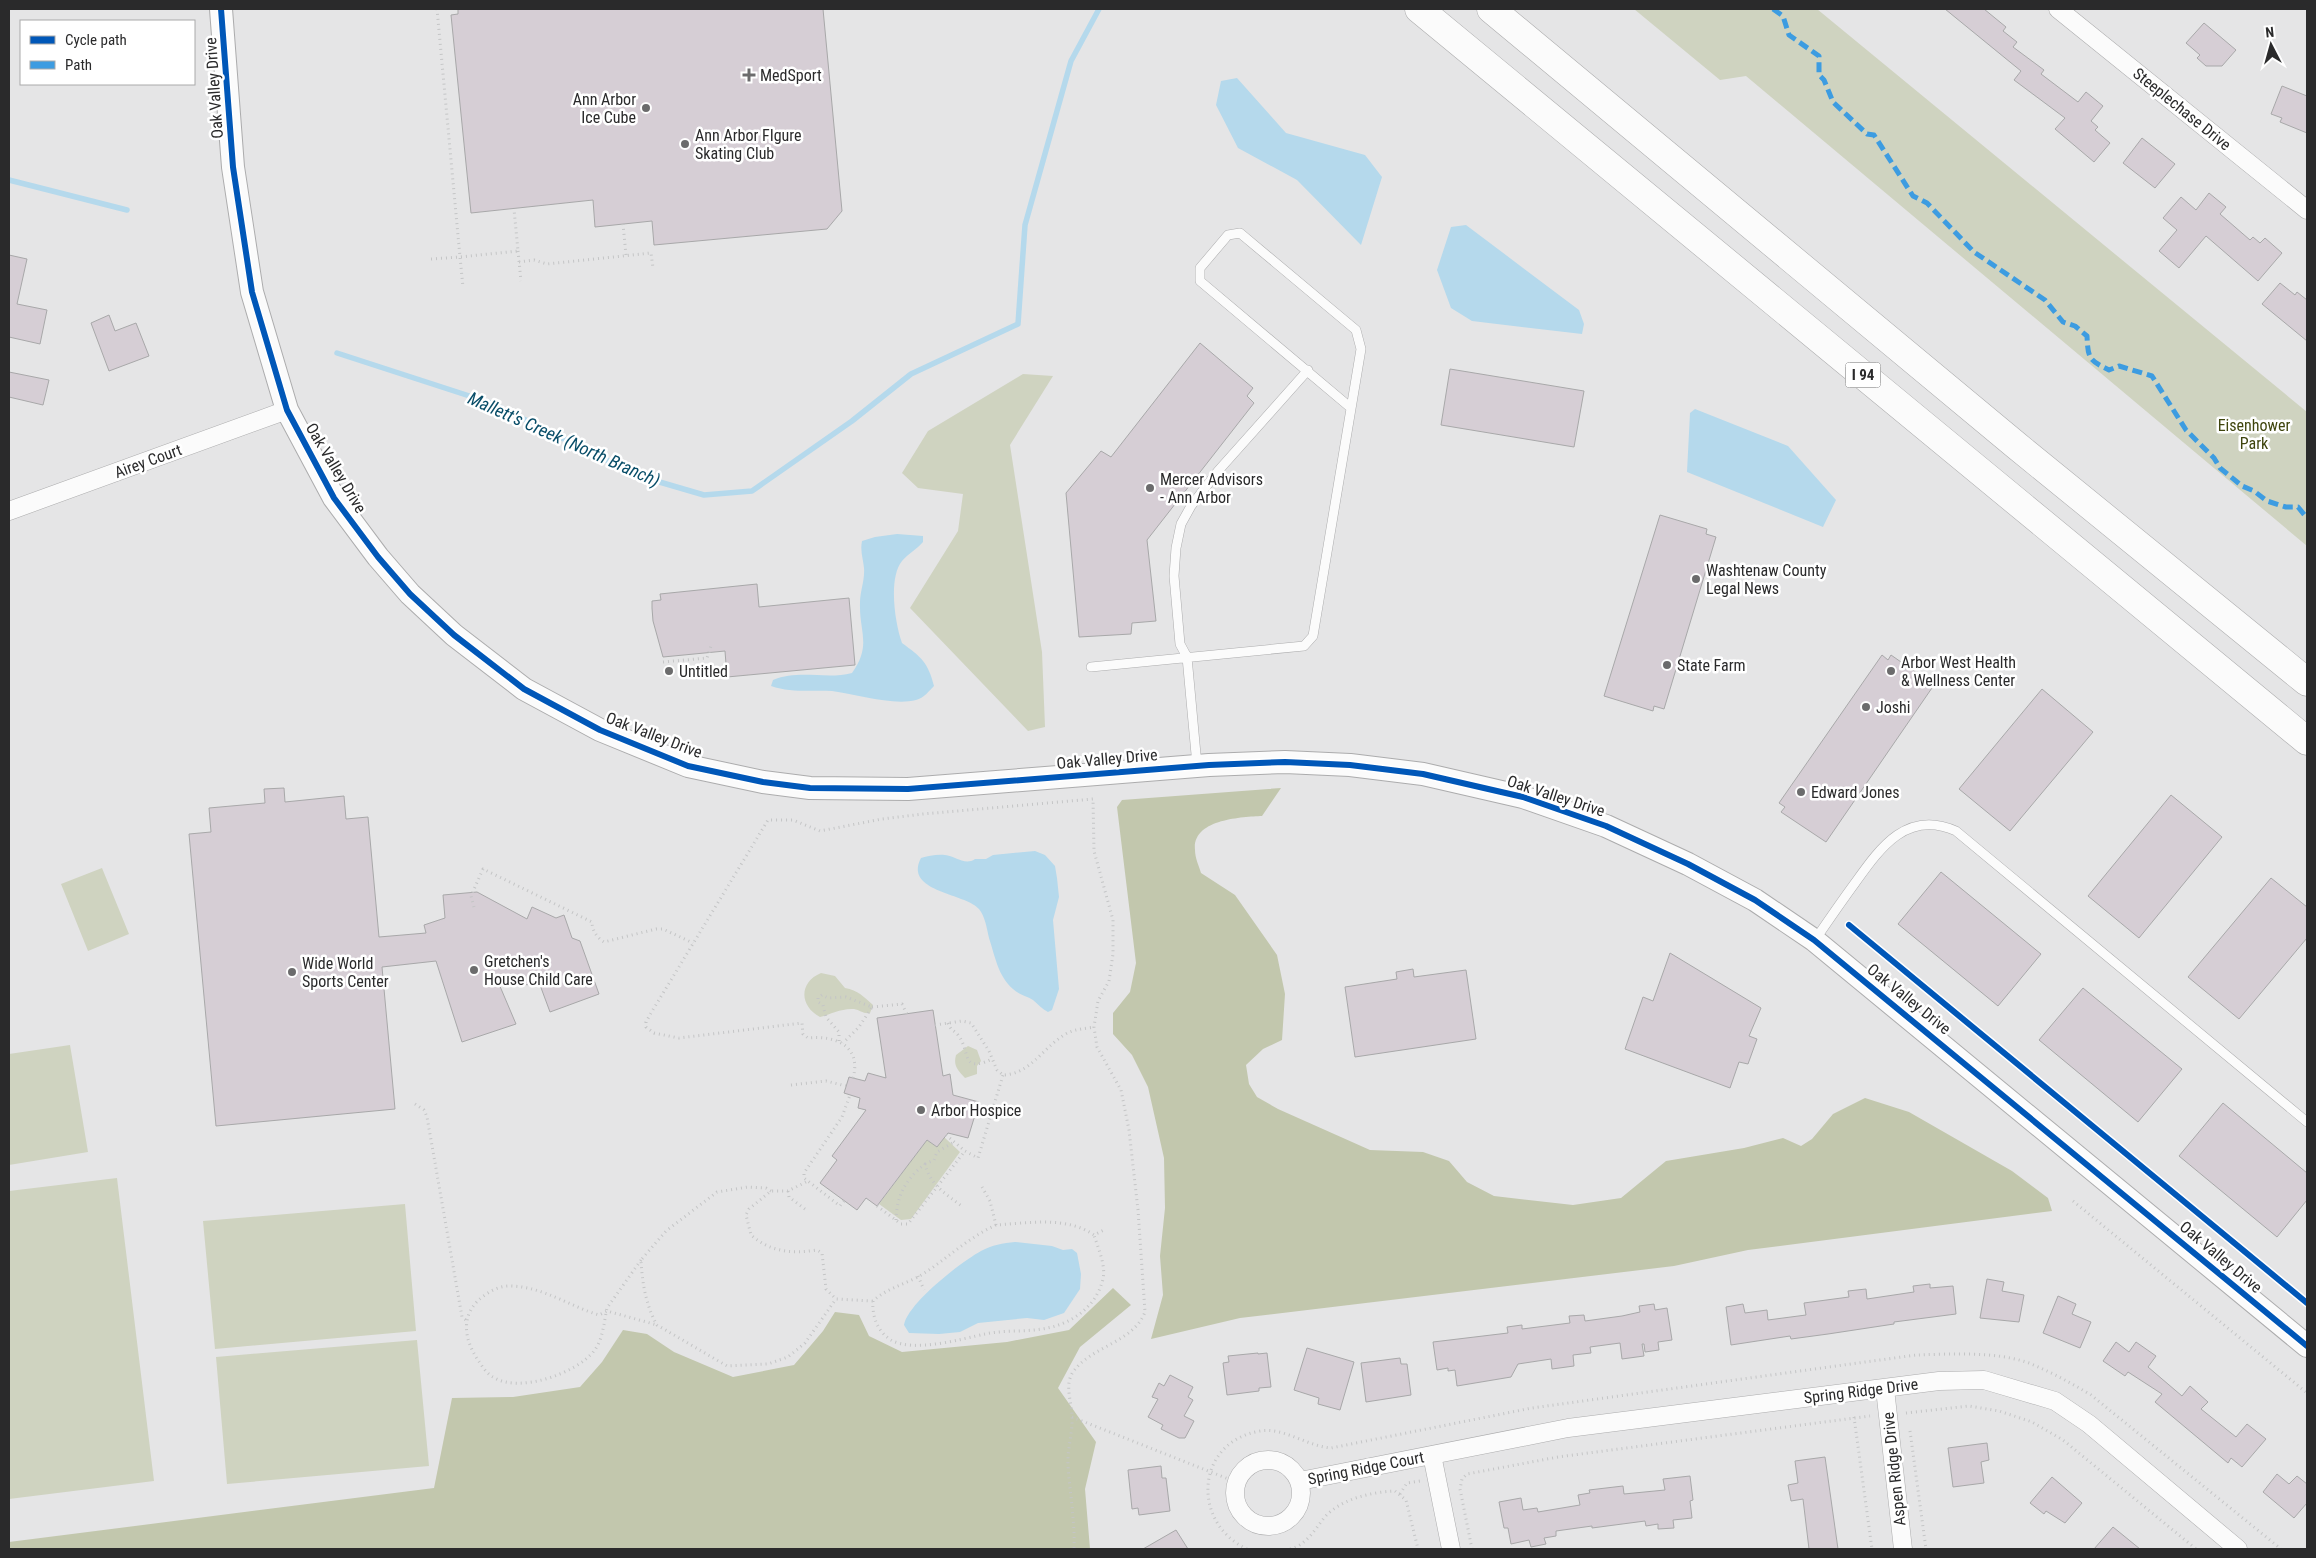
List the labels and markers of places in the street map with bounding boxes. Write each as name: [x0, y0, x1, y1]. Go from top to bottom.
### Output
place label: MedSport: [760, 66, 822, 85]
marker: MedSport: [742, 68, 756, 82]
place label: Ann Arbor Ice Cube: [573, 90, 636, 127]
marker: Ann Arbor Ice Cube: [640, 102, 652, 114]
place label: Ann Arbor FIgure Skating Club: [695, 126, 802, 163]
marker: Ann Arbor FIgure Skating Club: [679, 138, 691, 150]
place label: Mercer Advisors - Ann Arbor: [1160, 470, 1263, 507]
marker: Mercer Advisors - Ann Arbor: [1144, 482, 1156, 494]
place label: Washtenaw County Legal News: [1706, 561, 1827, 598]
marker: Washtenaw County Legal News: [1690, 573, 1702, 585]
place label: Arbor West Health & Wellness Center: [1901, 653, 2016, 690]
place label: State Farm: [1677, 656, 1746, 675]
marker: State Farm: [1661, 659, 1673, 671]
place label: Untitled: [679, 662, 728, 681]
marker: Untitled: [663, 665, 675, 677]
marker: Arbor West Health & Wellness Center: [1885, 665, 1897, 677]
place label: Joshi: [1876, 698, 1910, 717]
marker: Joshi: [1860, 701, 1872, 713]
place label: Edward Jones: [1811, 783, 1899, 802]
marker: Edward Jones: [1795, 786, 1807, 798]
place label: Gretchen's House Child Care: [484, 952, 593, 989]
place label: Wide World Sports Center: [302, 954, 389, 991]
marker: Gretchen's House Child Care: [468, 964, 480, 976]
marker: Wide World Sports Center: [286, 966, 298, 978]
place label: Arbor Hospice: [931, 1101, 1021, 1120]
marker: Arbor Hospice: [915, 1104, 927, 1116]

